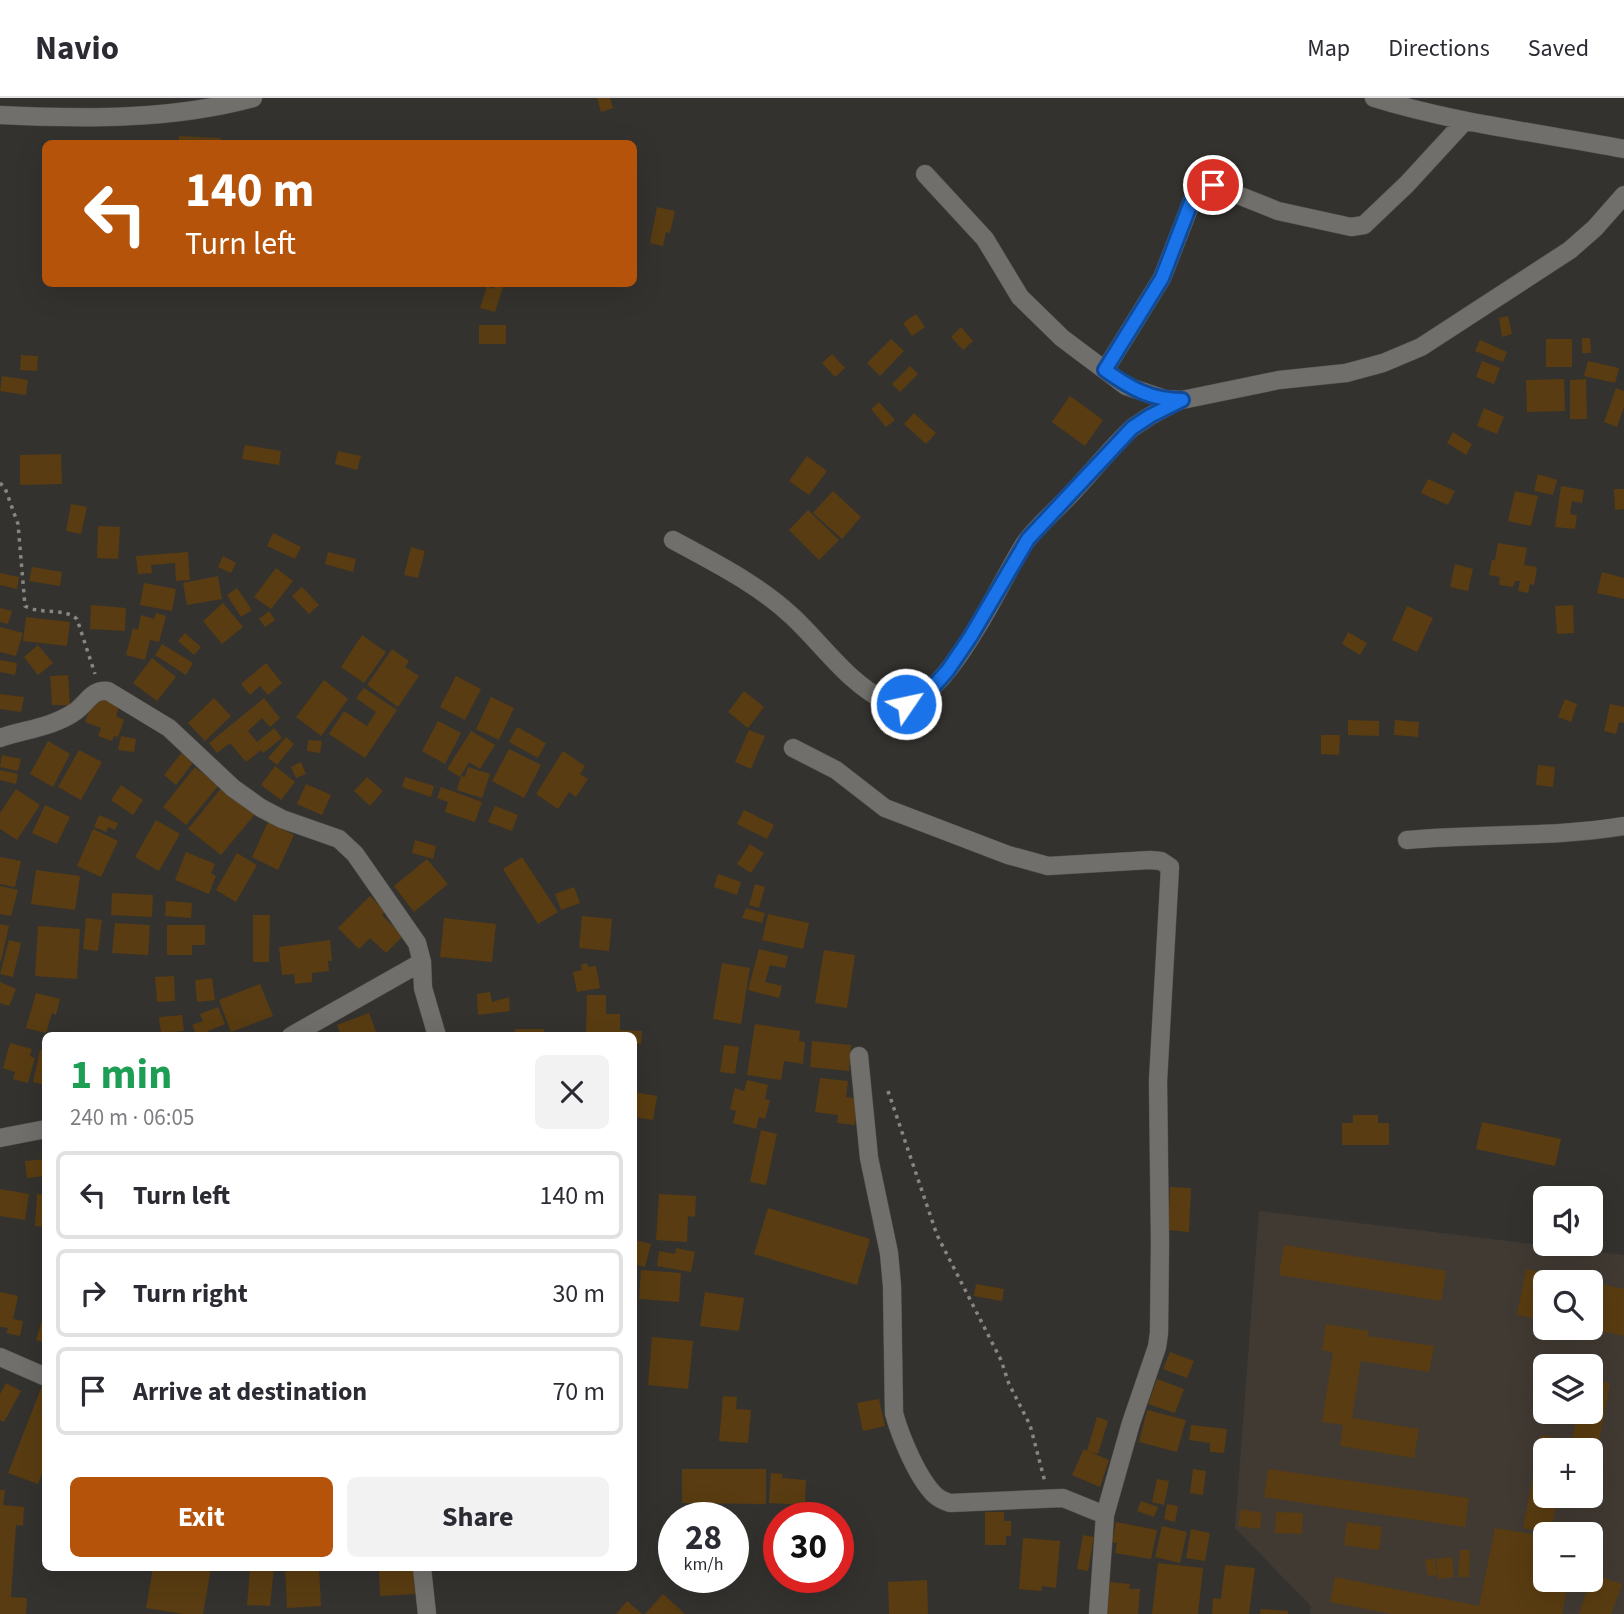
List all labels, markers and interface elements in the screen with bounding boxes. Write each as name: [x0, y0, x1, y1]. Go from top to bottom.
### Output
text: Navio: [35, 25, 119, 72]
text: Map: [1307, 31, 1350, 66]
text: Directions: [1388, 31, 1490, 66]
text: Saved: [1528, 31, 1589, 66]
pin: [1183, 155, 1243, 215]
text: 140 m: [185, 156, 314, 226]
icon: arrive: [1194, 166, 1232, 204]
icon: left: [70, 168, 161, 259]
text: Turn left: [185, 221, 296, 267]
position arrow: [869, 667, 943, 741]
text: 1 min: [70, 1045, 172, 1105]
button: close: [535, 1055, 609, 1129]
text: 240 m · 06:05: [70, 1101, 194, 1134]
icon: left: [74, 1176, 112, 1214]
text: Turn left: [133, 1177, 230, 1214]
text: 140 m: [539, 1177, 605, 1214]
map controls: [1533, 1186, 1603, 1592]
button: sound: [1533, 1186, 1603, 1256]
button: search: [1533, 1270, 1603, 1340]
icon: right: [74, 1274, 112, 1312]
text: Turn right: [133, 1275, 248, 1312]
text: 30 m: [552, 1275, 605, 1312]
button: layers: [1533, 1354, 1603, 1424]
icon: arrive: [74, 1372, 112, 1410]
text: Arrive at destination: [133, 1373, 367, 1410]
text: 70 m: [552, 1373, 605, 1410]
button: +: [1533, 1438, 1603, 1508]
button: Exit: [70, 1477, 333, 1557]
button: Share: [347, 1477, 609, 1557]
speed limit sign: 30: [763, 1502, 854, 1593]
text: 28: [685, 1513, 722, 1563]
button: −: [1533, 1522, 1603, 1592]
text: km/h: [684, 1552, 723, 1577]

